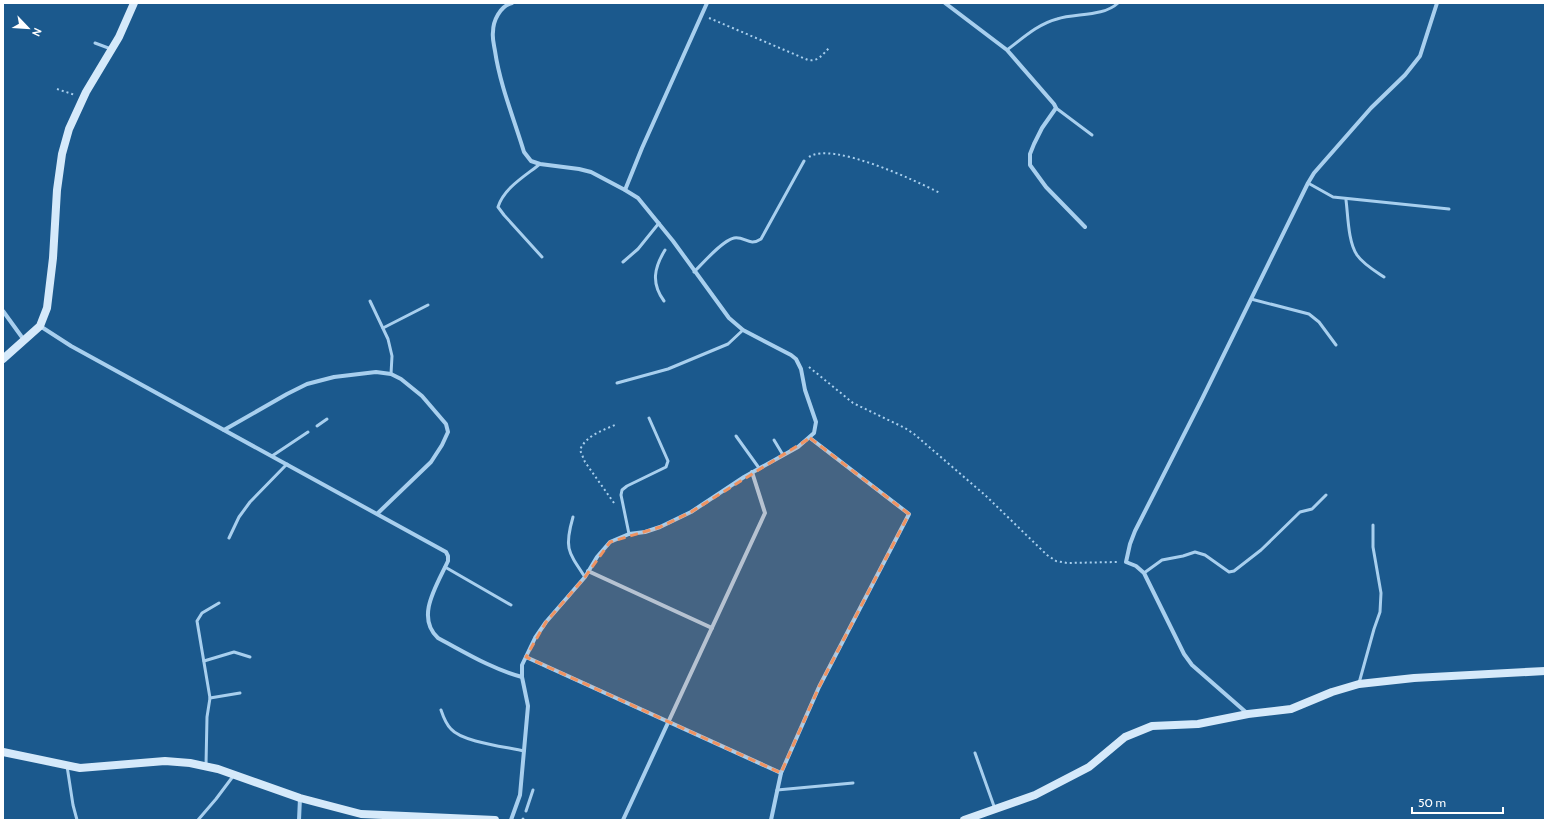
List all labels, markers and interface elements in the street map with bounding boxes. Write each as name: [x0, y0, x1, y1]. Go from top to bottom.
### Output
north arrow: [8, 8, 48, 48]
text: N: [29, 26, 45, 39]
scale bar: [1412, 789, 1503, 815]
text: 50 m: [1418, 795, 1446, 810]

